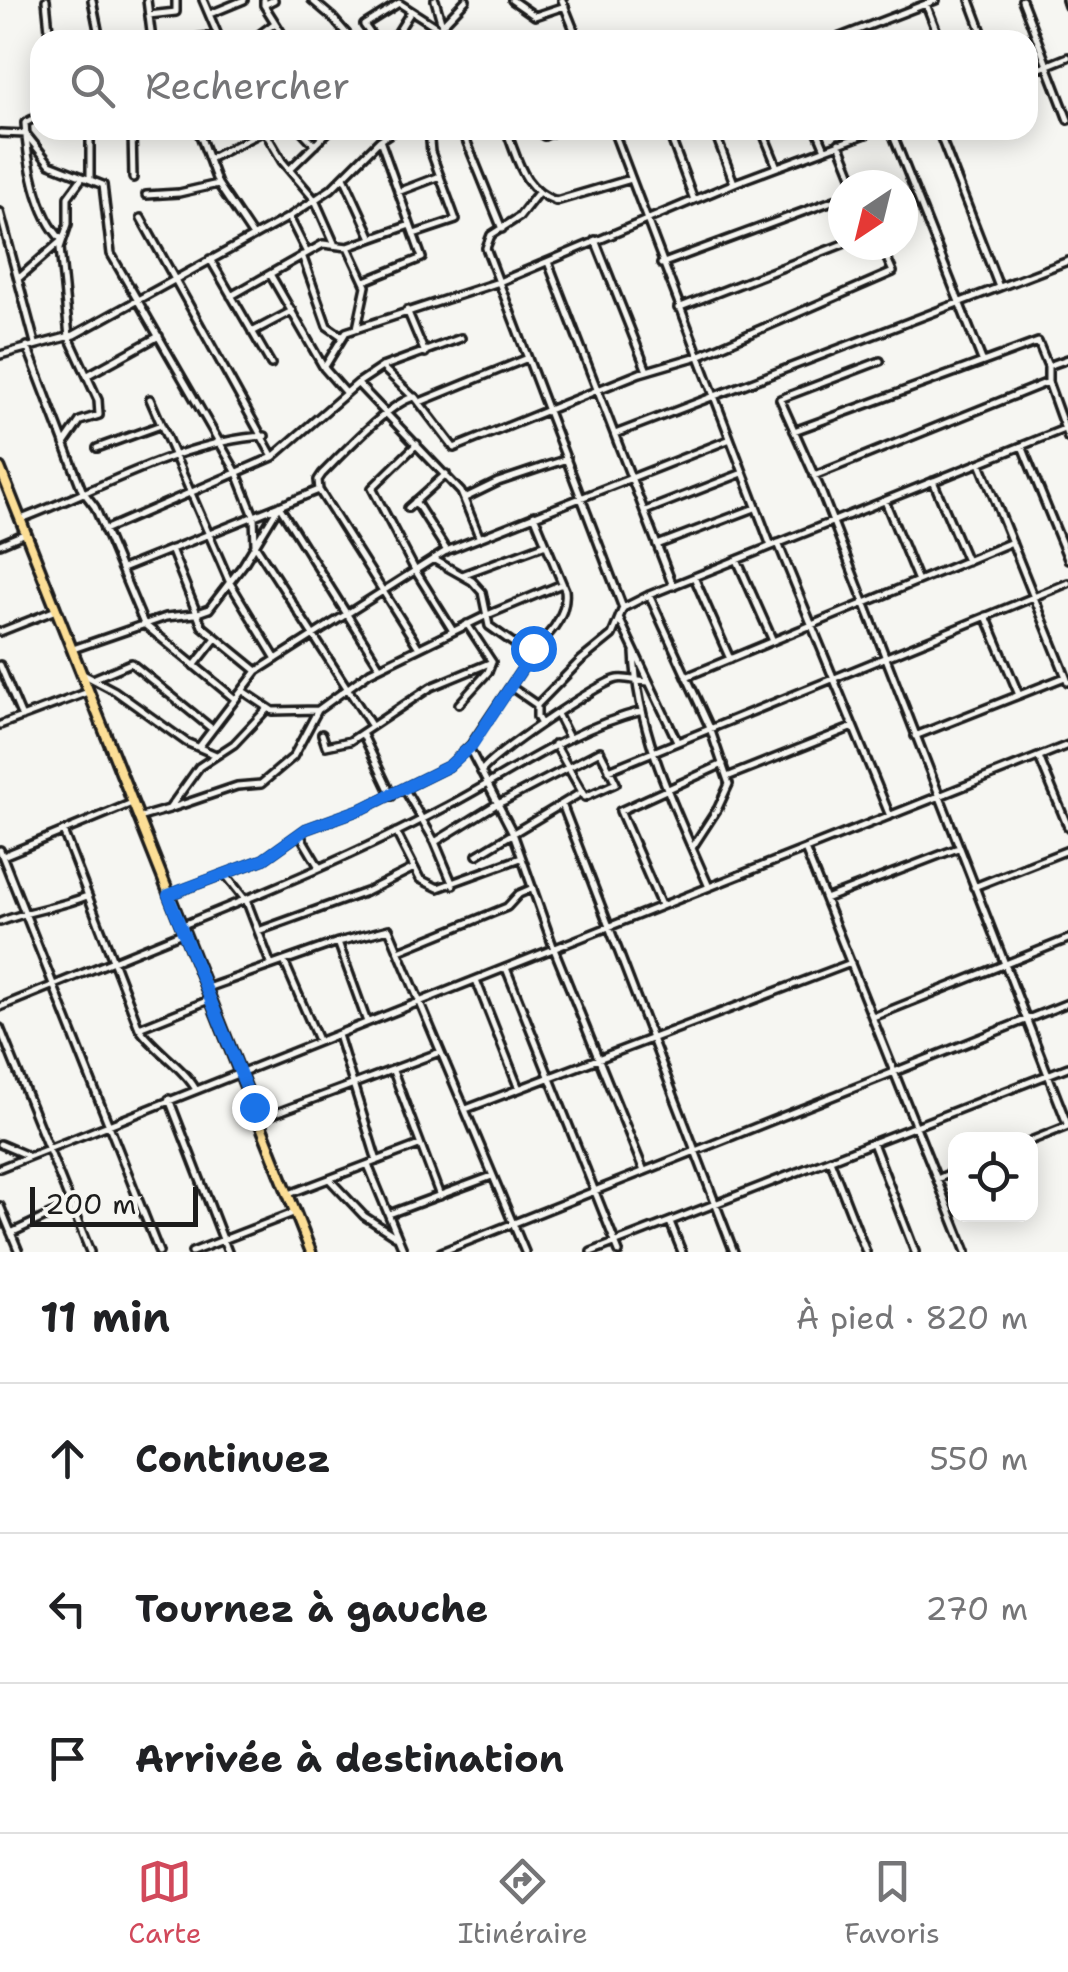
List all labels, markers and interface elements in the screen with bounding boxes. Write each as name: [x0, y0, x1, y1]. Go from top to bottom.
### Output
search box: [30, 30, 1038, 140]
icon: search: [65, 58, 120, 113]
text: Rechercher: [145, 60, 350, 111]
north arrow: [828, 170, 918, 260]
route start: [511, 626, 557, 672]
route end: [232, 1085, 278, 1131]
map controls: [948, 1132, 1038, 1222]
button: locate: [948, 1132, 1038, 1222]
scale bar: [30, 1182, 198, 1226]
text: 200 m: [45, 1185, 136, 1223]
text: 11 min: [40, 1289, 170, 1345]
text: À pied · 820 m: [796, 1296, 1028, 1339]
icon: ahead: [40, 1431, 95, 1486]
text: Continuez: [135, 1433, 331, 1484]
text: 550 m: [929, 1437, 1028, 1480]
icon: left: [40, 1581, 95, 1636]
text: Tournez à gauche: [135, 1583, 488, 1634]
text: 270 m: [925, 1587, 1028, 1630]
icon: arrive: [40, 1731, 95, 1786]
text: Arrivée à destination: [135, 1733, 564, 1784]
tab: Carte: [128, 1854, 202, 1952]
tab: Itinéraire: [458, 1854, 588, 1952]
tab: Favoris: [844, 1854, 940, 1952]

